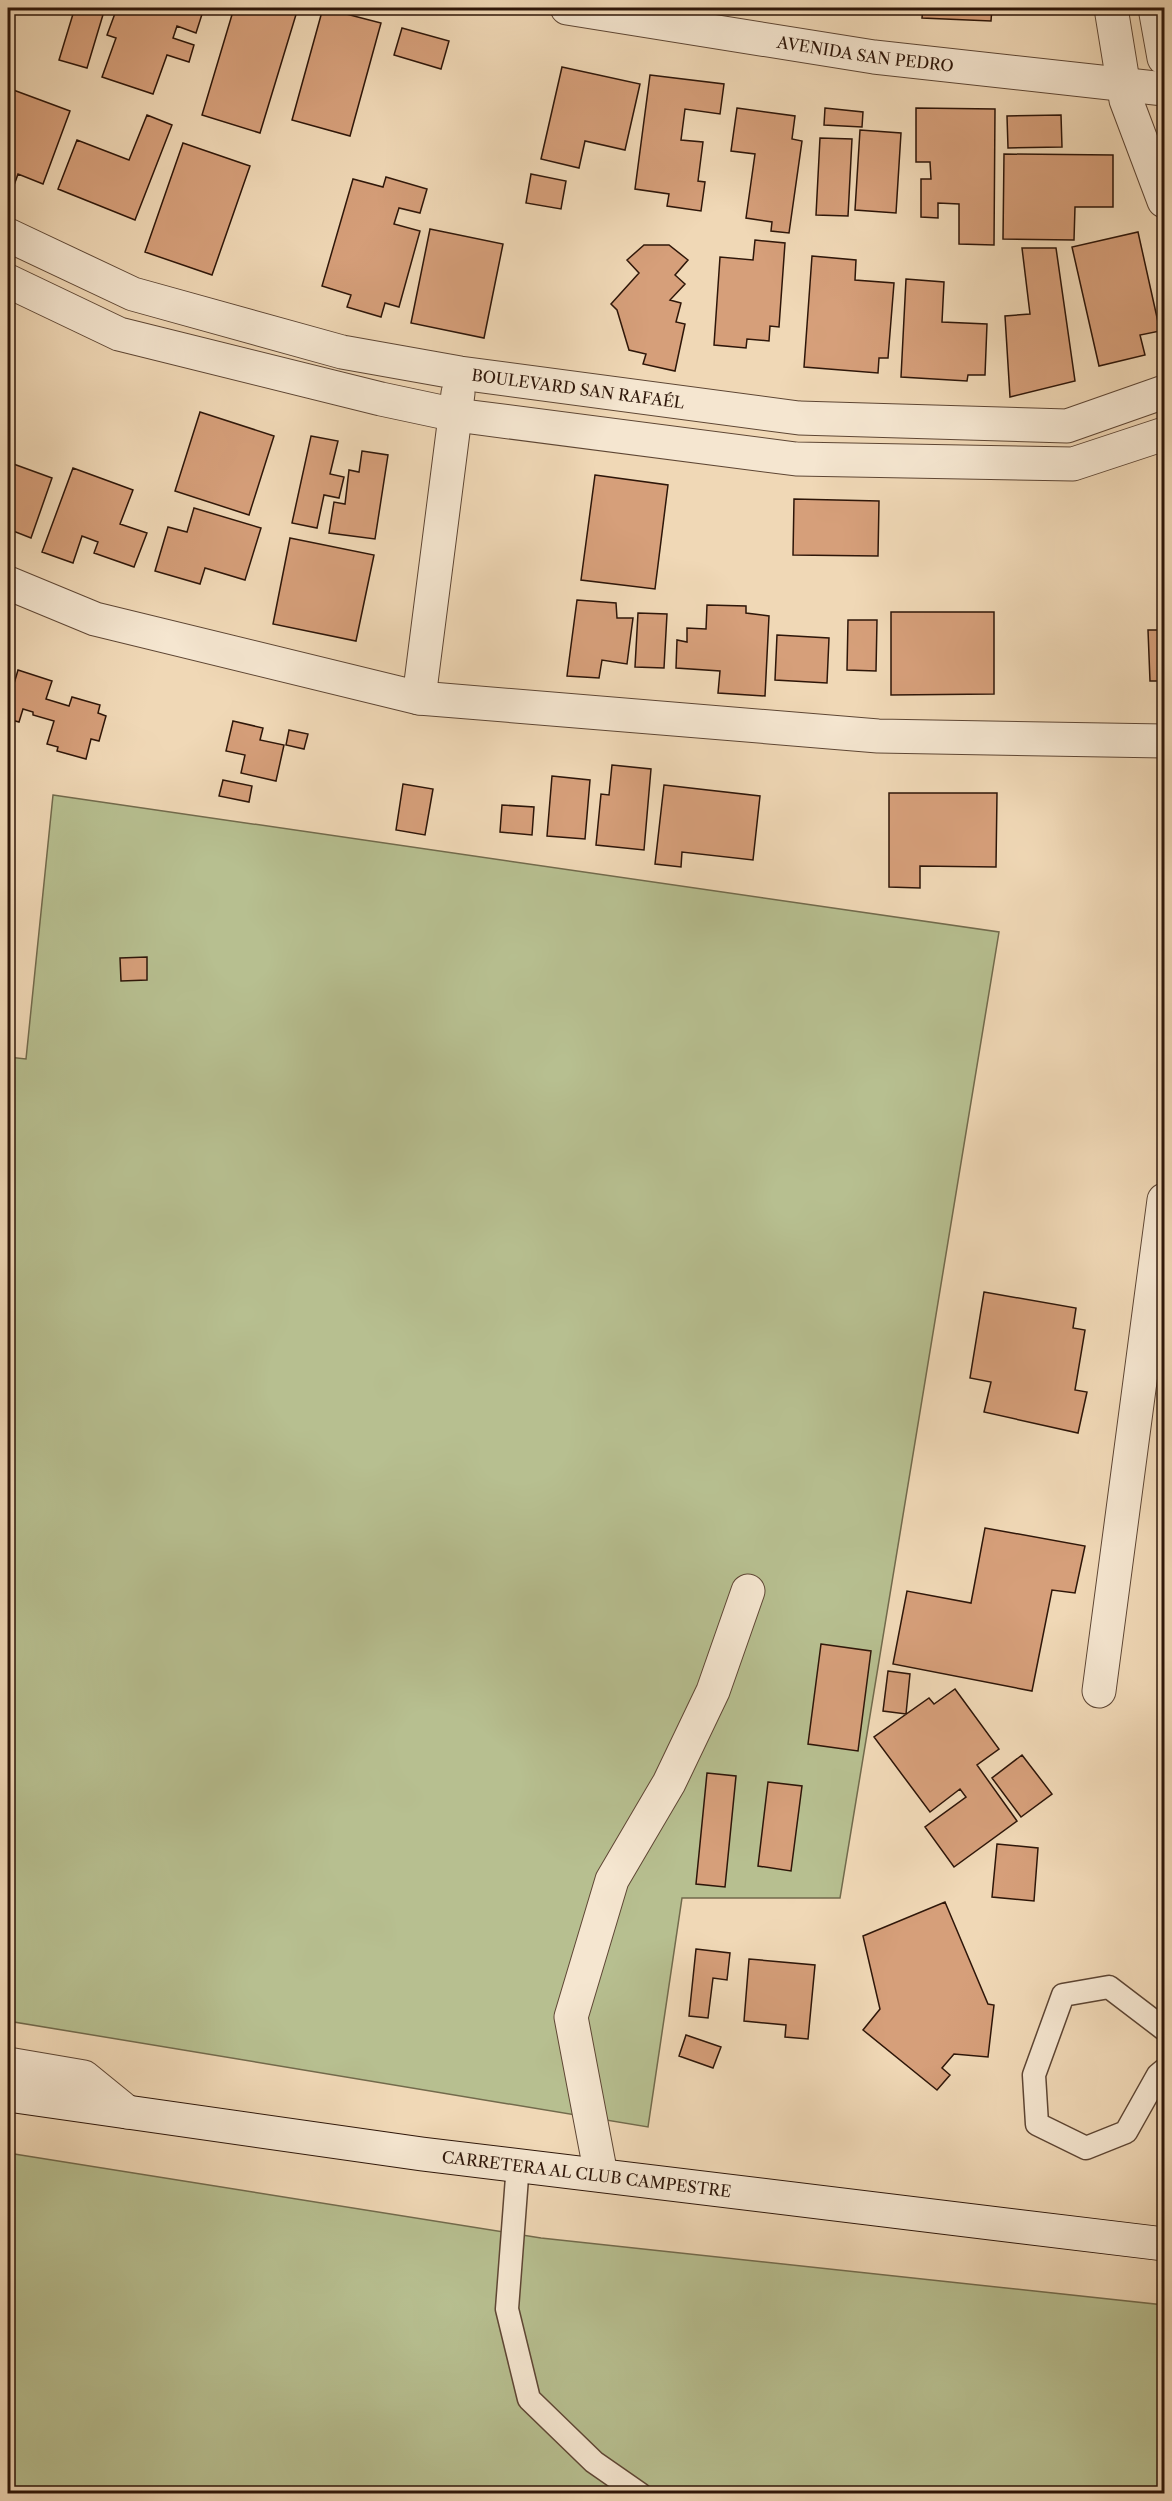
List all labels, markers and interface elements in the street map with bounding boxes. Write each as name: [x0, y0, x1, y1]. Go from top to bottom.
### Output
street label: AVENIDA SAN PEDRO: [775, 32, 955, 76]
street label: BOULEVARD SAN RAFAÉL: [470, 365, 686, 413]
street label: CARRETERA AL CLUB CAMPESTRE: [441, 2147, 732, 2201]

